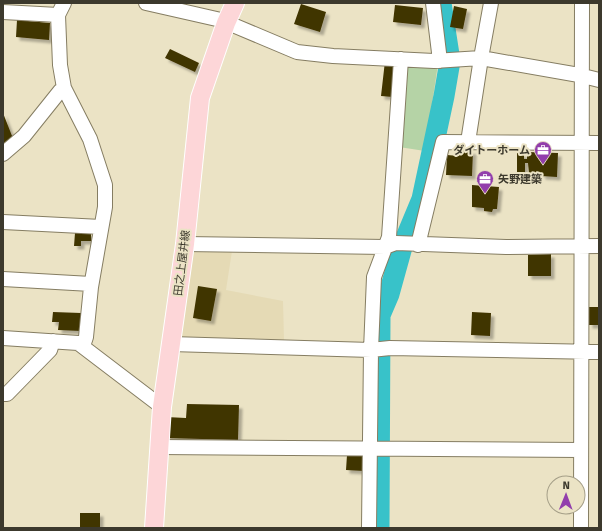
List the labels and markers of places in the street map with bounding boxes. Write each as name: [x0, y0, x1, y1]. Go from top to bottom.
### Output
office icon: ダイトーホーム: [533, 140, 553, 165]
place label: ダイトーホーム: [453, 144, 530, 157]
office icon: 矢野建築: [475, 169, 495, 194]
place label: 矢野建築: [498, 173, 542, 186]

